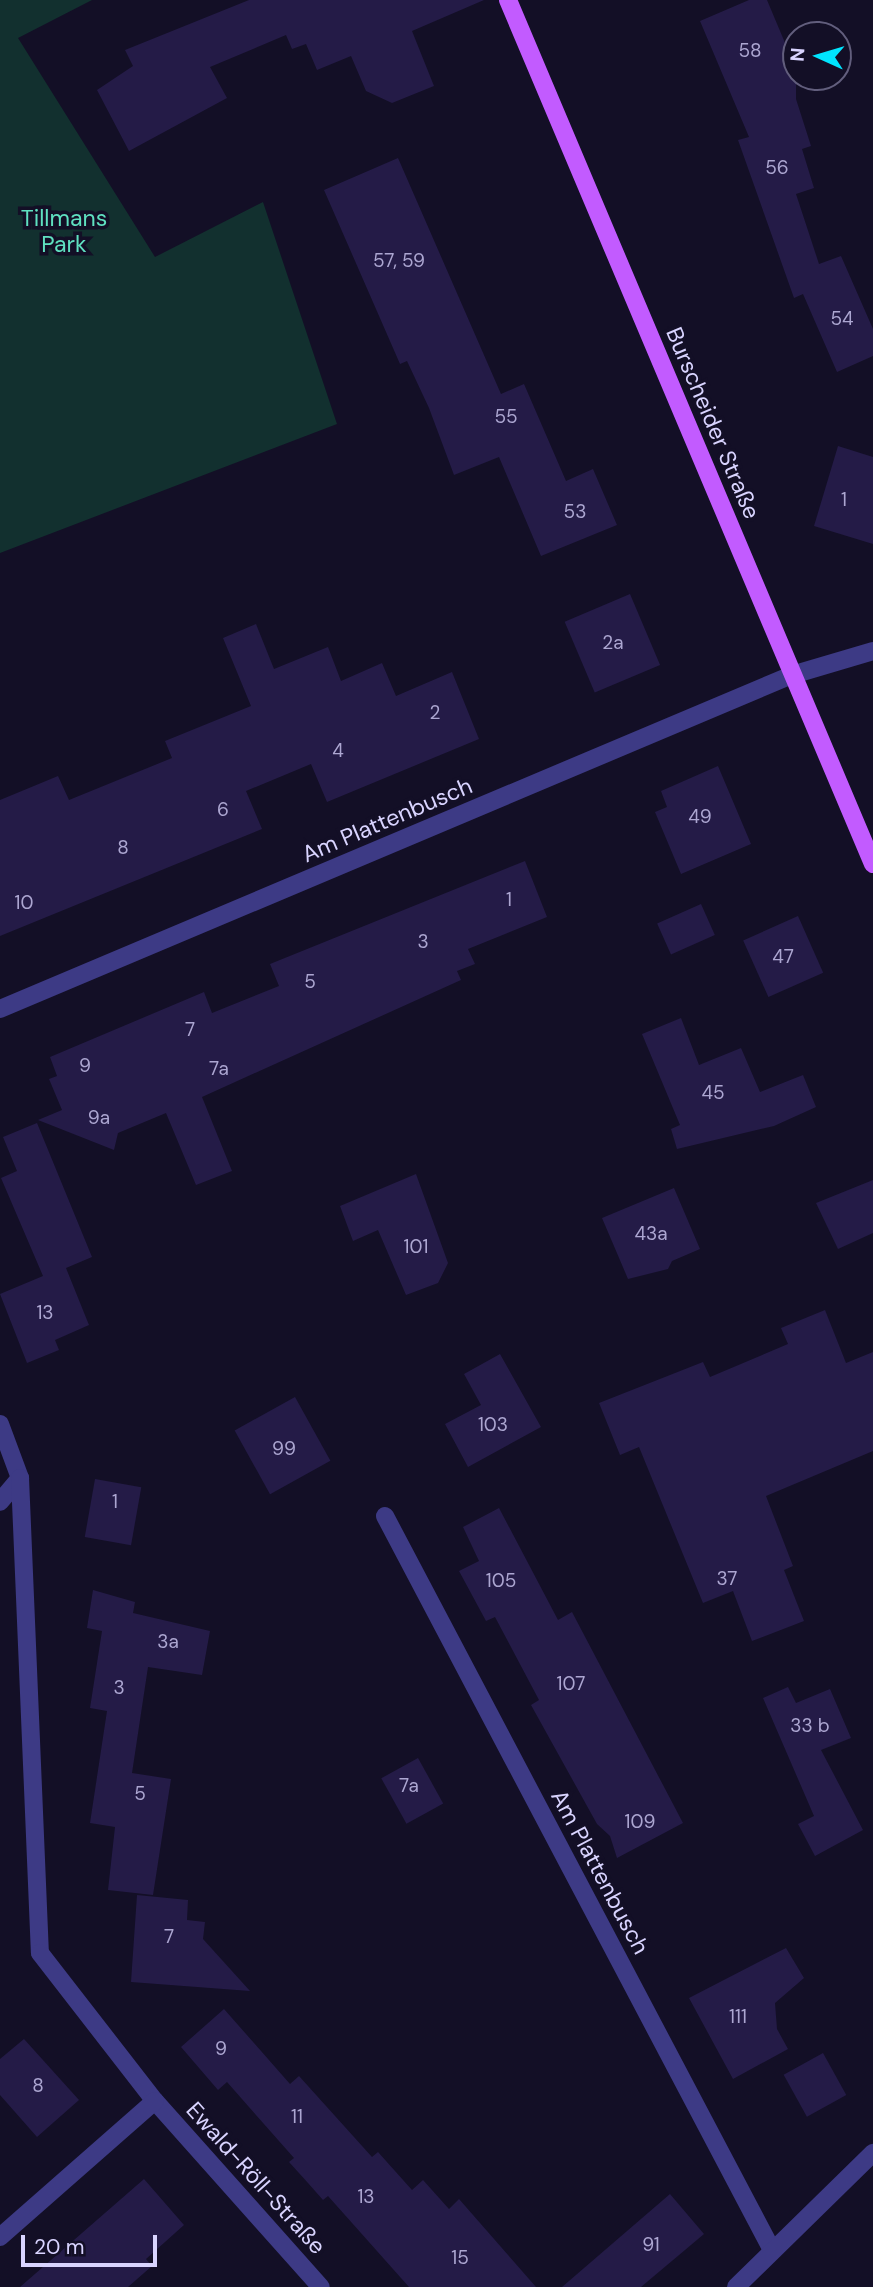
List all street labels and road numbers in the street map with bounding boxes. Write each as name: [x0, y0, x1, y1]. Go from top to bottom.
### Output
street label: Burscheider Straße: [660, 323, 766, 523]
street label: Am Plattenbusch: [298, 772, 476, 868]
street label: Am Plattenbusch: [545, 1785, 655, 1959]
street label: Ewald-Röll-Straße: [180, 2096, 332, 2260]

